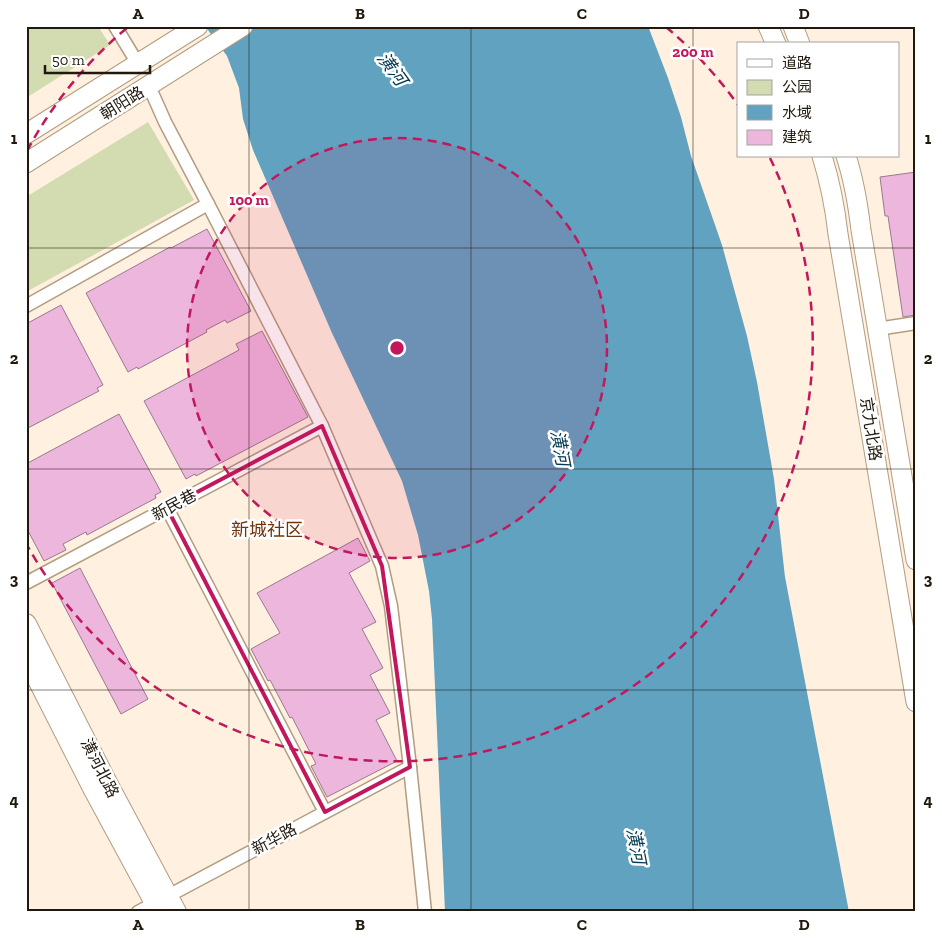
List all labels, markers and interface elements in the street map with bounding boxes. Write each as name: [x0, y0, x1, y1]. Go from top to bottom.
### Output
text: A: [133, 4, 144, 23]
text: B: [355, 4, 365, 23]
text: C: [577, 4, 587, 23]
text: D: [798, 4, 810, 23]
scale bar: [45, 42, 150, 74]
legend: [737, 42, 900, 158]
text: 200 m: [672, 43, 714, 61]
water label: 潢河: [373, 48, 413, 92]
text: 50 m: [52, 51, 85, 69]
text: 道路: [782, 54, 812, 72]
text: 公园: [782, 78, 812, 96]
street label: 朝阳路: [97, 82, 147, 124]
text: 水域: [782, 104, 812, 122]
text: 建筑: [782, 128, 812, 146]
text: 1: [11, 129, 18, 148]
text: 1: [925, 129, 932, 148]
text: 100 m: [229, 191, 269, 209]
centre of rings: [388, 339, 406, 357]
text: 2: [10, 349, 19, 368]
text: 2: [924, 349, 933, 368]
street label: 京九北路: [857, 396, 885, 462]
water label: 潢河: [546, 428, 575, 471]
street label: 新民巷: [148, 485, 200, 525]
district label: 新城社区: [231, 519, 303, 541]
text: 3: [10, 570, 19, 589]
text: 3: [924, 570, 933, 589]
street label: 潢河北路: [77, 735, 123, 801]
text: 4: [9, 791, 19, 810]
text: 4: [923, 791, 933, 810]
street label: 新华路: [248, 819, 300, 859]
water label: 潢河: [622, 826, 651, 869]
text: A: [133, 915, 144, 934]
text: B: [355, 915, 365, 934]
text: C: [577, 915, 587, 934]
text: D: [798, 915, 810, 934]

